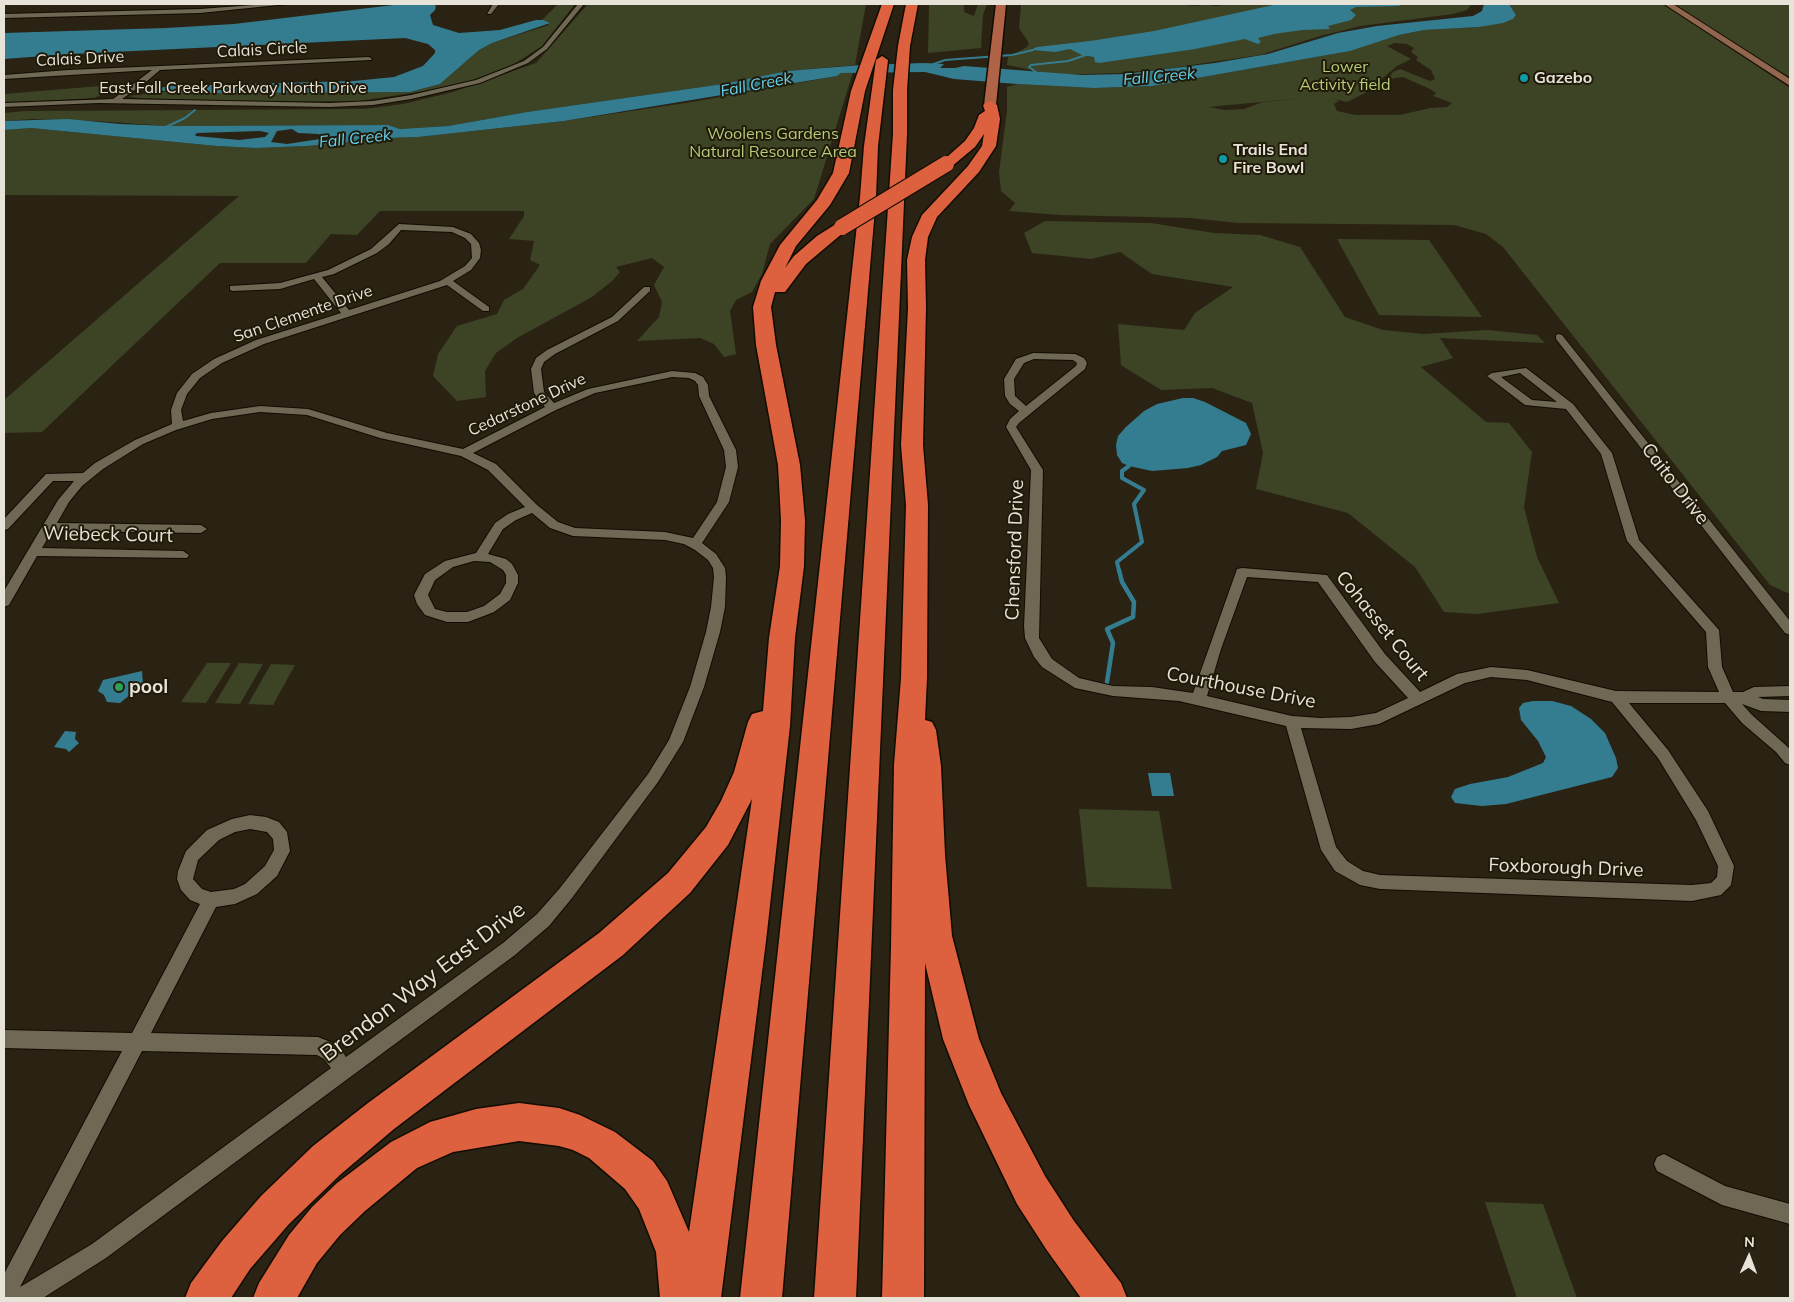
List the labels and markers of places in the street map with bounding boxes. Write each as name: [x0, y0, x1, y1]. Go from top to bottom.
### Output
place label: Gazebo: [1534, 68, 1592, 88]
marker: Gazebo: [1518, 72, 1530, 84]
place label: Trails End Fire Bowl: [1233, 140, 1308, 178]
marker: Trails End Fire Bowl: [1217, 153, 1229, 165]
place label: pool: [129, 676, 168, 698]
marker: pool: [113, 681, 125, 693]

